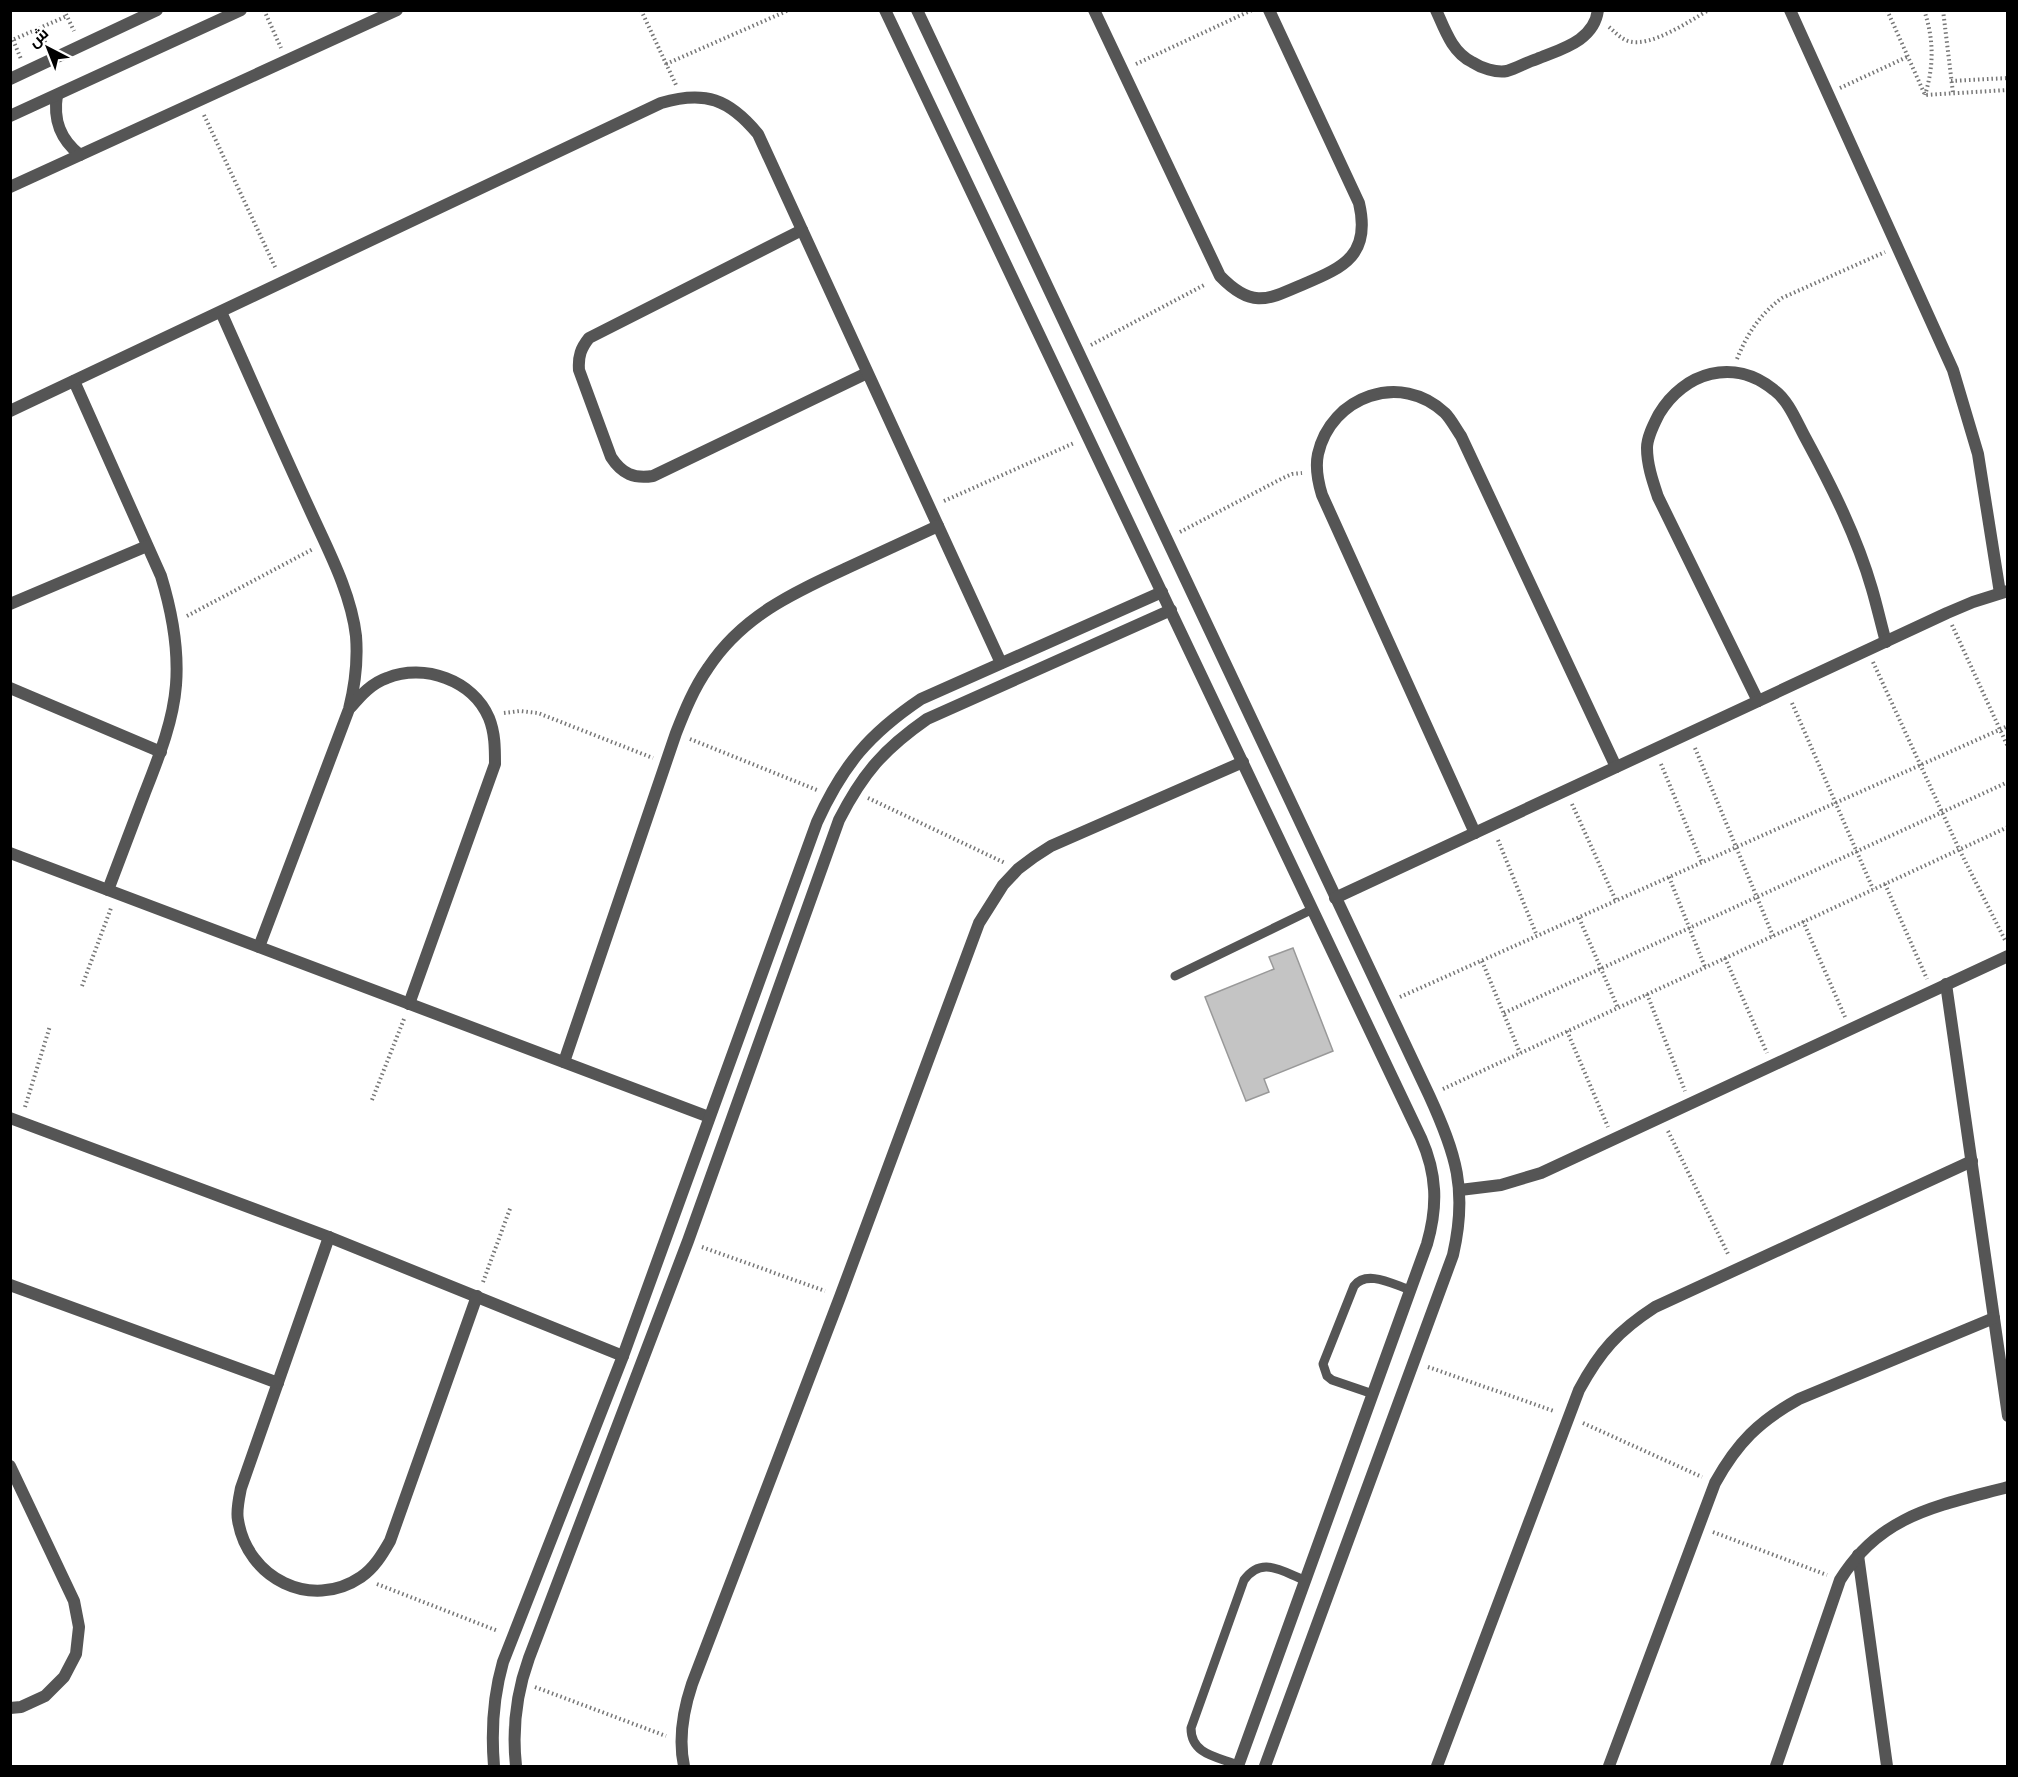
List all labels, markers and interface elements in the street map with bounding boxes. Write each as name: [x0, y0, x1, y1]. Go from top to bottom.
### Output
north arrow: [18, 18, 78, 78]
text: ش: [23, 22, 53, 52]

